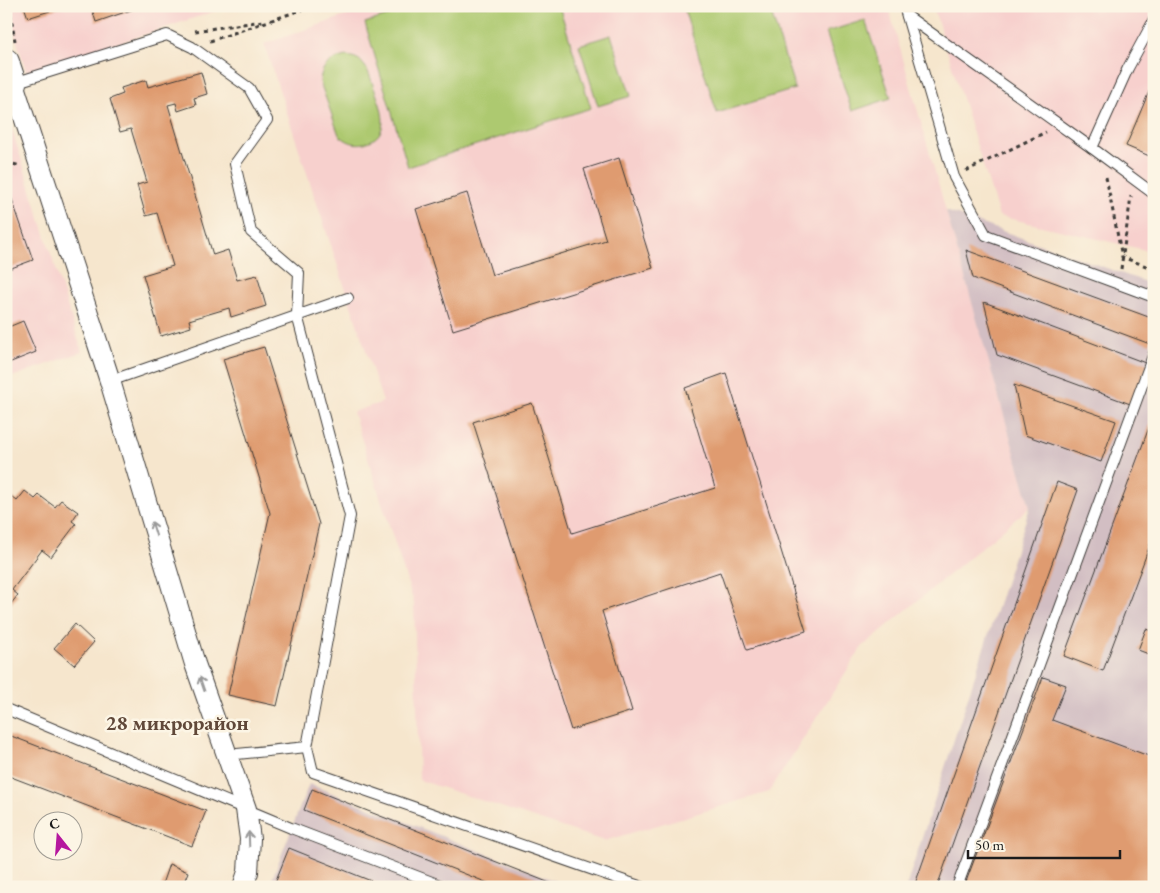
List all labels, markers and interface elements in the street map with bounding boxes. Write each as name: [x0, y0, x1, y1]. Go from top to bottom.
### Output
one-way arrow: [149, 521, 159, 537]
one-way arrow: [197, 677, 206, 693]
district label: 28 микрорайон: [105, 709, 249, 736]
north arrow: [32, 810, 82, 860]
text: С: [47, 813, 62, 834]
scale bar: [968, 828, 1120, 860]
one-way arrow: [244, 831, 254, 848]
text: 50 m: [975, 835, 1004, 854]

